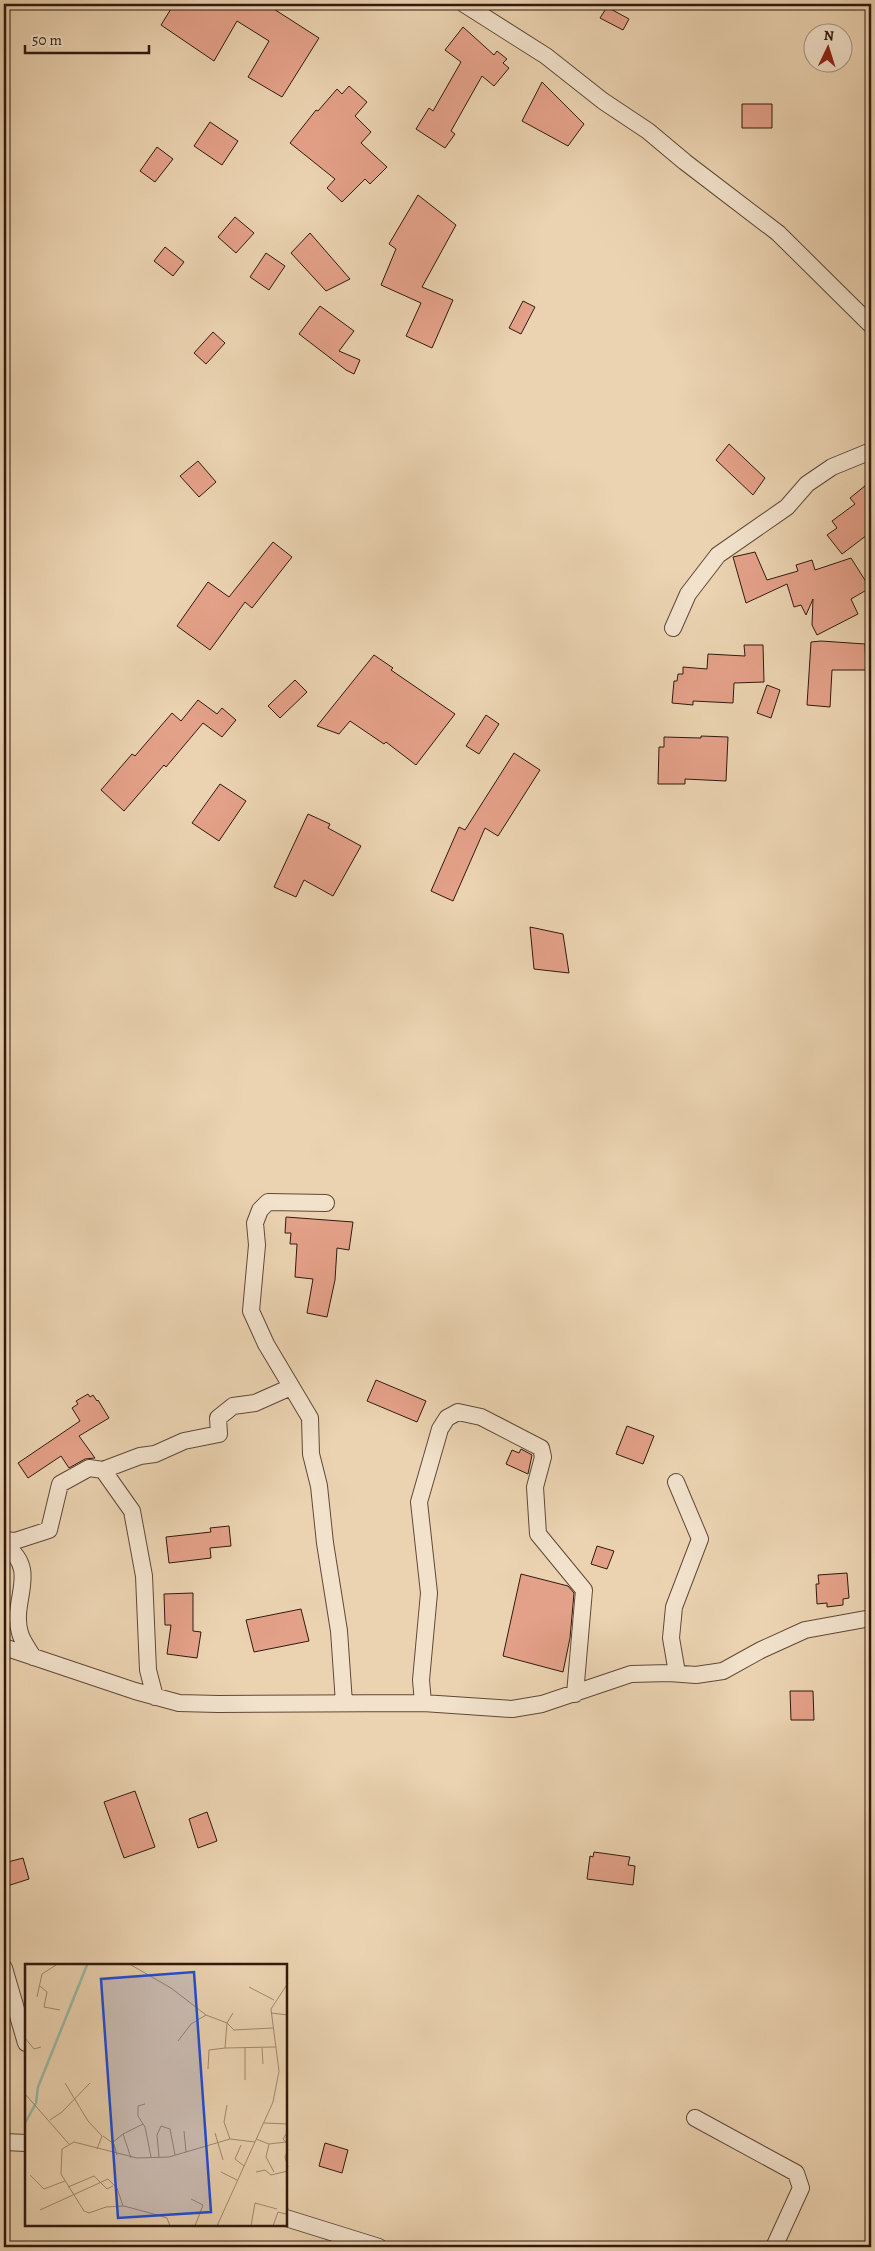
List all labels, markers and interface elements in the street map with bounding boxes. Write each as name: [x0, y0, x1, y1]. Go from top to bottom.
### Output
scale bar: [25, 22, 149, 54]
north arrow: [802, 22, 852, 72]
text: N: [823, 26, 835, 45]
text: 50 m: [32, 30, 62, 50]
inset map: [25, 1964, 288, 2226]

